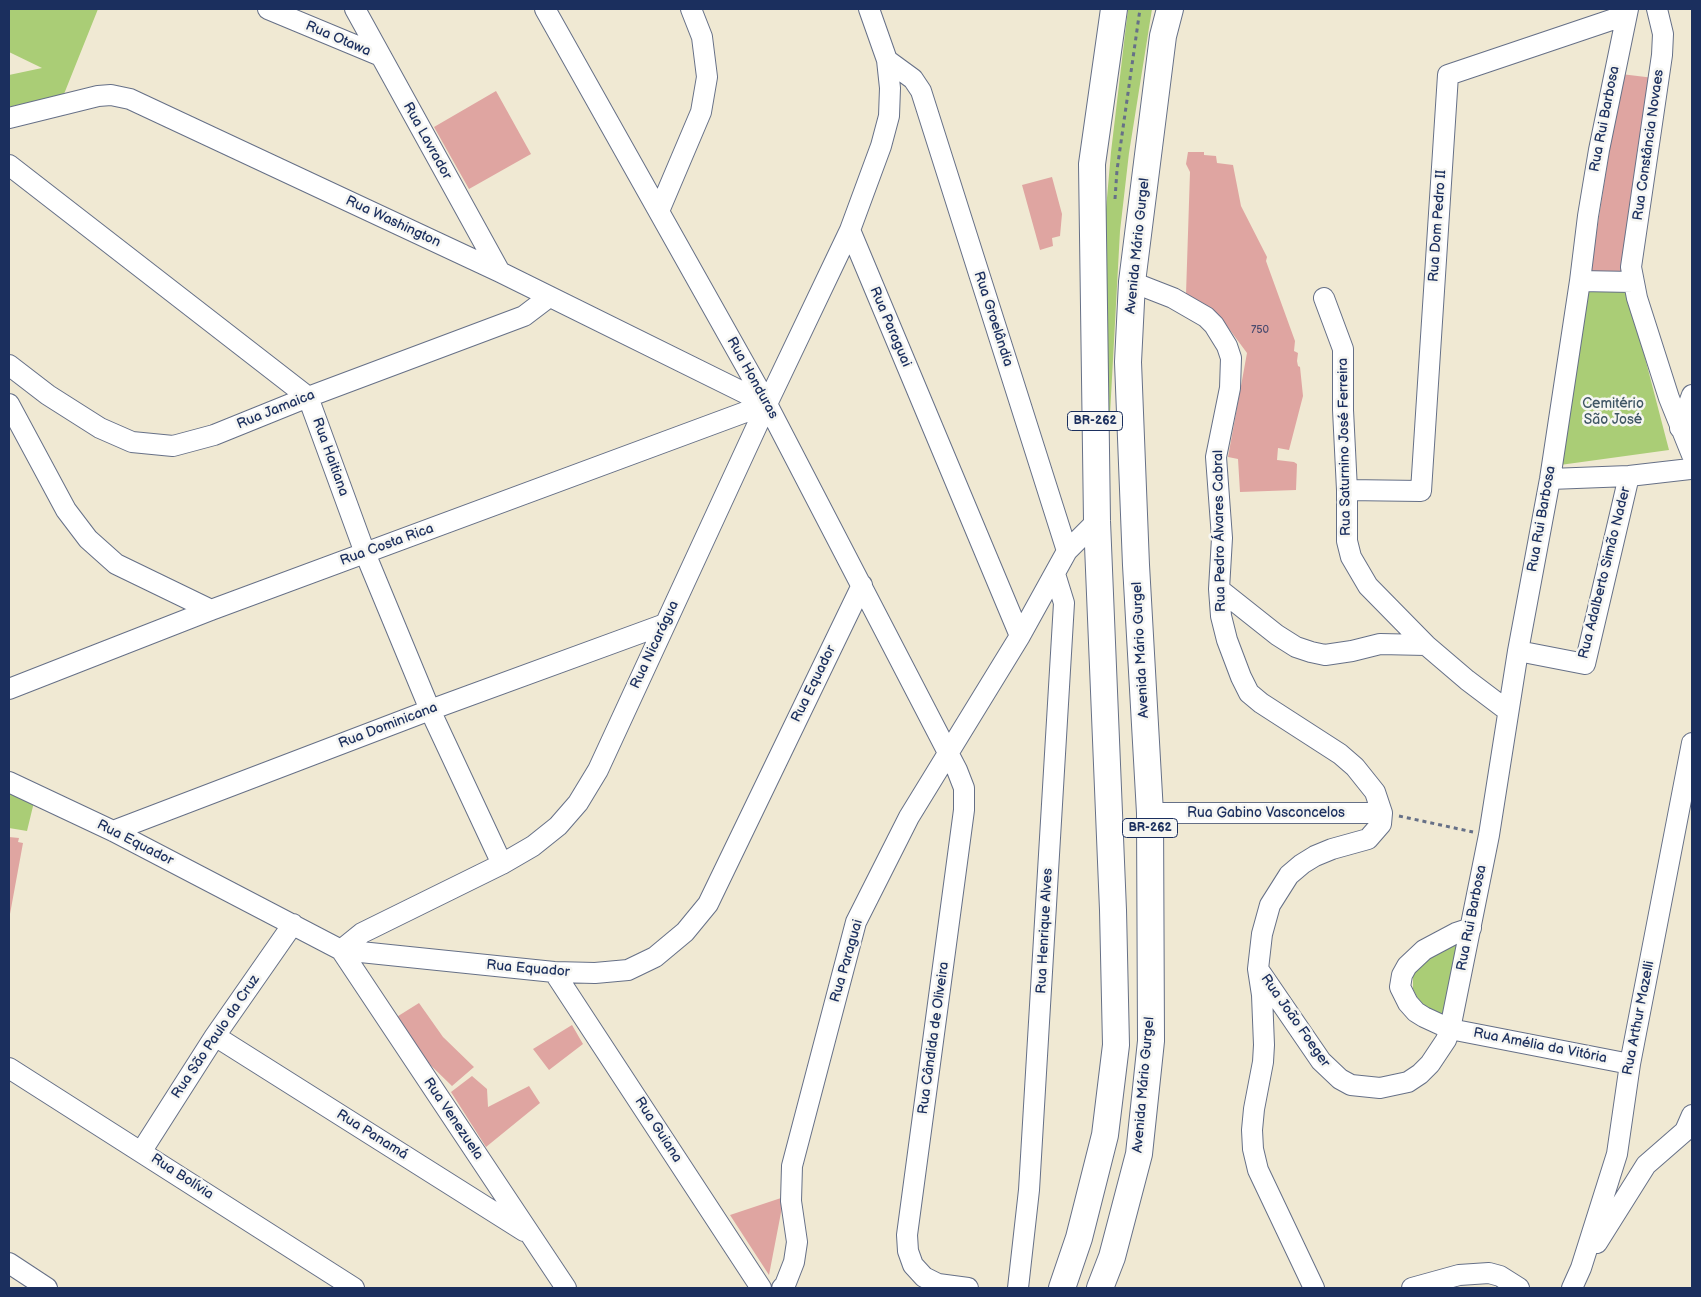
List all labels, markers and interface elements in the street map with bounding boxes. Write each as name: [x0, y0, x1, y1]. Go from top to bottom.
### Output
street label: Rua Otawa: [303, 18, 373, 60]
street label: Rua Rui Barbosa: [1586, 65, 1624, 173]
street label: Rua Constância Novaes: [1630, 68, 1668, 222]
street label: Rua Lavrador: [399, 100, 455, 182]
street label: Rua Dom Pedro II: [1426, 169, 1450, 283]
street label: Avenida Mário Gurgel: [1123, 177, 1153, 315]
street label: Rua Washington: [343, 193, 443, 251]
street label: Rua Groelândia: [970, 269, 1016, 369]
street label: Rua Paraguai: [866, 284, 914, 370]
house number: 750: [1251, 323, 1269, 337]
street label: Rua Honduras: [723, 334, 781, 422]
street label: Rua Saturnino José Ferreira: [1335, 358, 1355, 536]
street label: Rua Jamaica: [235, 387, 317, 433]
park label: Cemitério São José: [1582, 396, 1644, 428]
road number: BR-262: [1068, 412, 1122, 431]
street label: Rua Haitiana: [308, 416, 352, 498]
street label: Rua Pedro Álvares Cabral: [1210, 450, 1230, 612]
street label: Rua Rui Barbosa: [1524, 465, 1560, 573]
street label: Rua Adalberto Simão Nader: [1575, 485, 1635, 661]
street label: Rua Costa Rica: [338, 520, 436, 570]
street label: Avenida Mário Gurgel: [1129, 581, 1153, 719]
street label: Rua Nicarágua: [627, 598, 683, 692]
street label: Rua Equador: [788, 643, 840, 725]
street label: Rua Dominicana: [336, 699, 440, 753]
street label: Rua Gabino Vasconcelos: [1187, 805, 1345, 821]
street label: Rua Equador: [94, 817, 176, 869]
road number: BR-262: [1122, 818, 1178, 838]
street label: Rua Rui Barbosa: [1453, 864, 1491, 972]
street label: Rua Henrique Alves: [1033, 868, 1057, 994]
street label: Rua Paraguai: [827, 918, 867, 1004]
street label: Rua Equador: [486, 957, 570, 981]
street label: Rua Arthur Mazelli: [1620, 959, 1658, 1077]
street label: Rua Cândida de Oliveira: [915, 961, 953, 1115]
street label: Rua João Foeger: [1257, 971, 1333, 1071]
street label: Rua São Paulo da Cruz: [168, 972, 264, 1102]
street label: Avenida Mário Gurgel: [1130, 1016, 1158, 1154]
street label: Rua Amélia da Vitória: [1472, 1025, 1608, 1067]
street label: Rua Venezuela: [419, 1075, 487, 1163]
street label: Rua Guiana: [631, 1094, 685, 1166]
street label: Rua Panamá: [333, 1106, 411, 1164]
street label: Rua Bolívia: [148, 1151, 216, 1203]

